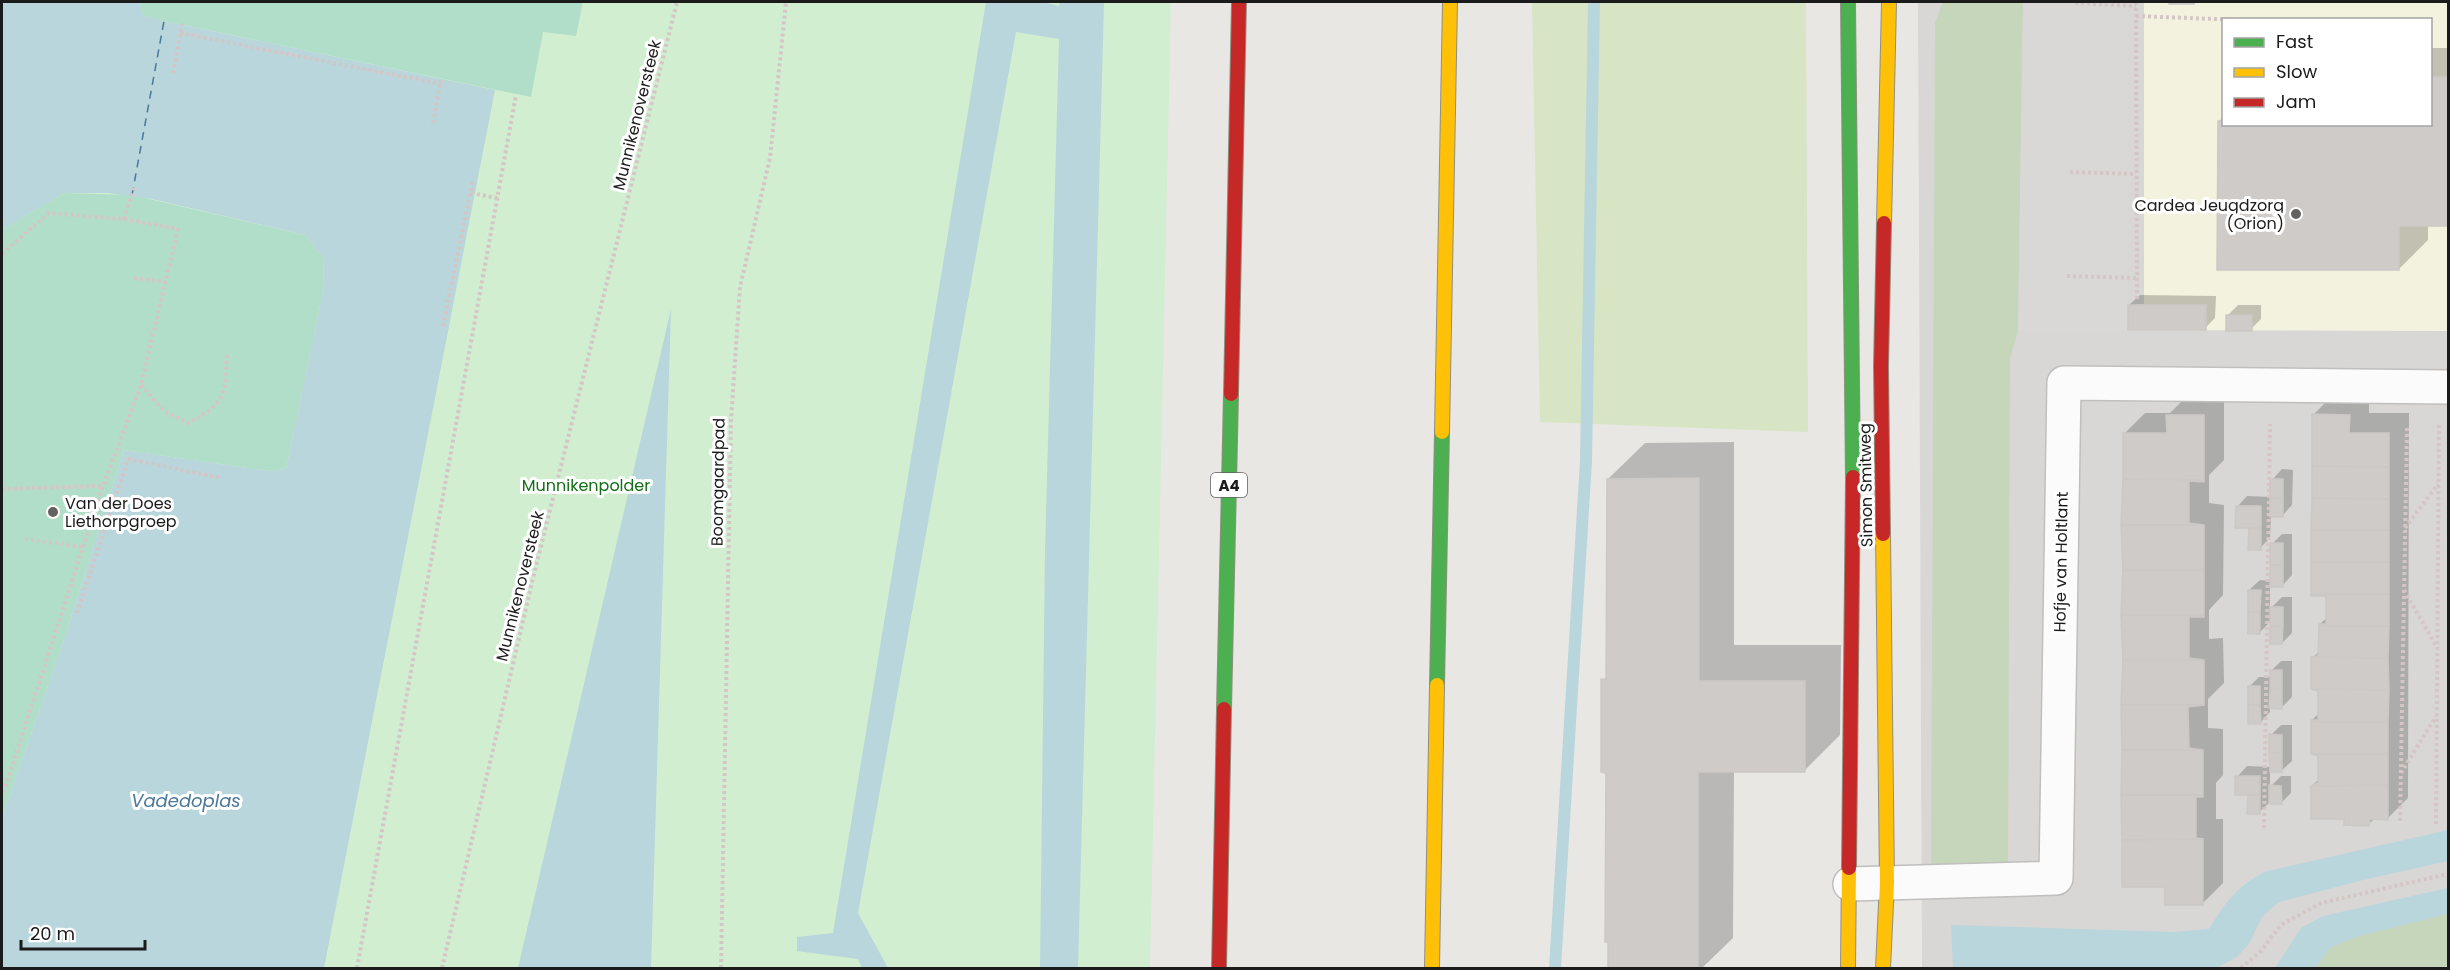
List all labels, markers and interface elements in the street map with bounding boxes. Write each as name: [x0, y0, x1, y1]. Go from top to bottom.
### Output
legend: [2222, 18, 2432, 126]
text: Fast: [2276, 29, 2313, 54]
street label: Munnikenoversteek: [607, 37, 667, 193]
text: Slow: [2276, 59, 2318, 84]
text: Jam: [2276, 89, 2316, 114]
place label: Cardea Jeugdzorg (Orion): [2134, 194, 2284, 235]
marker: Cardea Jeugdzorg (Orion): [2289, 207, 2303, 221]
street label: Boomgaardpad: [705, 418, 731, 546]
street label: Simon Smitweg: [1853, 423, 1879, 547]
road number: A4: [1211, 473, 1247, 497]
park label: Munnikenpolder: [522, 474, 650, 497]
street label: Hofje van Holtlant: [2048, 491, 2074, 633]
place label: Van der Does Liethorpgroep: [65, 492, 177, 533]
marker: Van der Does Liethorpgroep: [46, 505, 60, 519]
street label: Munnikenoversteek: [490, 508, 550, 664]
water label: Vadedoplas: [131, 788, 241, 813]
scale bar: [21, 913, 146, 951]
text: 20 m: [30, 921, 75, 946]

